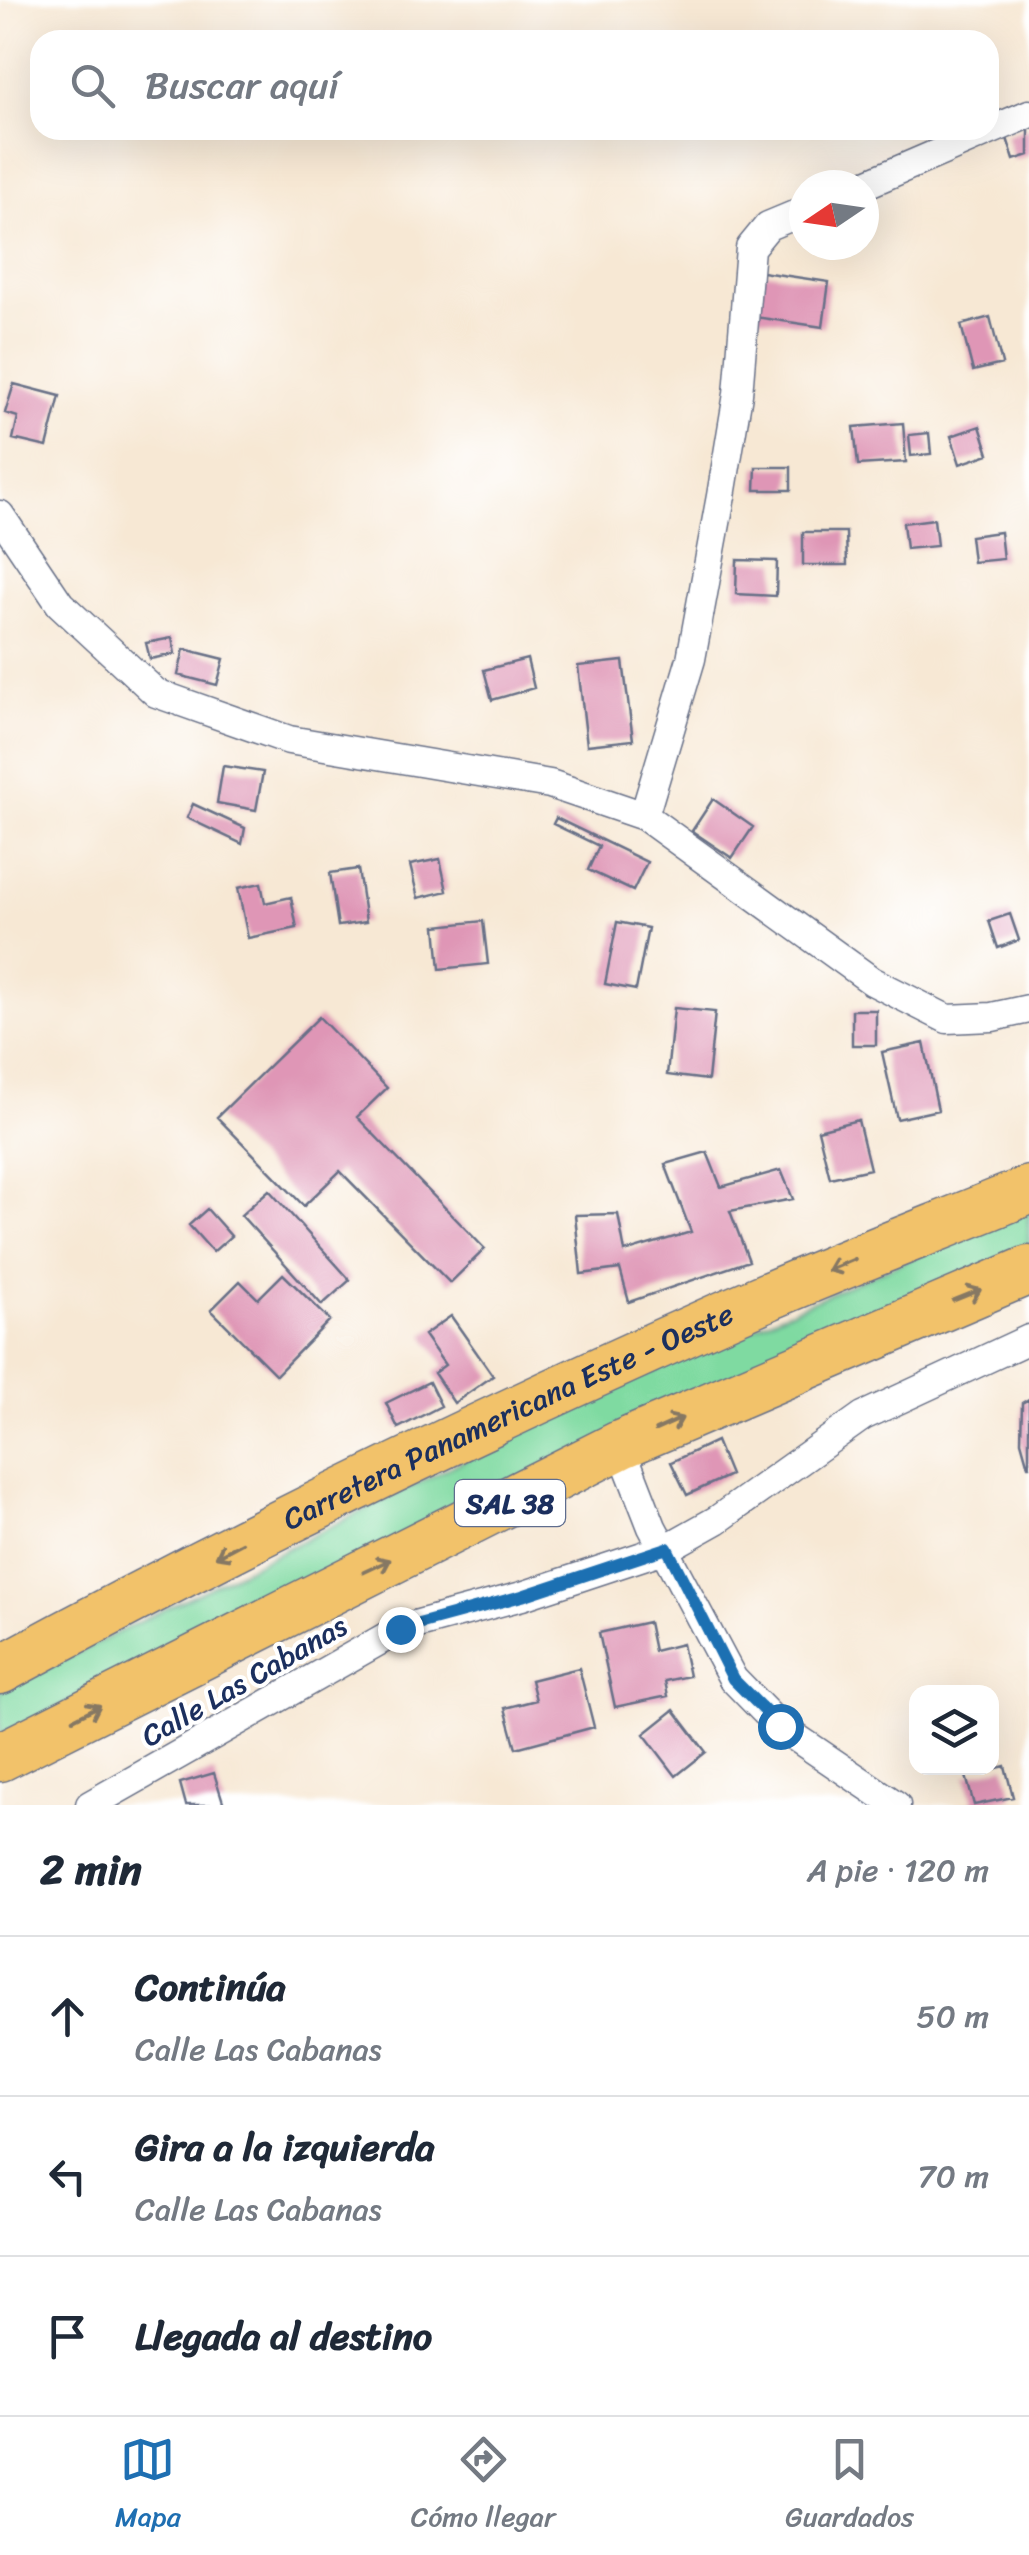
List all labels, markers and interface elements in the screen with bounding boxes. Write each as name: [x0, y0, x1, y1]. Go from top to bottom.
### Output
search box: [30, 30, 999, 140]
text: Buscar aquí: [145, 52, 339, 119]
icon: search: [65, 58, 120, 113]
north arrow: [789, 170, 879, 260]
one-way arrow: [826, 1257, 857, 1275]
one-way arrow: [952, 1284, 982, 1302]
street label: Carretera Panamericana Este - Oeste: [273, 1287, 742, 1546]
one-way arrow: [653, 1414, 684, 1432]
road number: SAL 38: [455, 1480, 565, 1526]
one-way arrow: [215, 1541, 245, 1560]
one-way arrow: [361, 1556, 391, 1575]
street label: Calle Las Cabanas: [130, 1599, 358, 1762]
route end: [378, 1607, 424, 1653]
map controls: [909, 1685, 999, 1775]
button: layers: [909, 1685, 999, 1775]
one-way arrow: [71, 1702, 101, 1721]
route start: [758, 1704, 804, 1750]
text: 2 min: [40, 1833, 142, 1907]
text: A pie · 120 m: [807, 1842, 989, 1899]
text: Continúa: [135, 1954, 286, 2021]
text: 50 m: [916, 1988, 989, 2045]
icon: ahead: [40, 1989, 95, 2044]
text: Calle Las Cabanas: [135, 2021, 382, 2078]
text: Gira a la izquierda: [135, 2114, 435, 2181]
text: 70 m: [918, 2148, 989, 2205]
icon: left: [40, 2149, 95, 2204]
text: Calle Las Cabanas: [135, 2181, 382, 2238]
text: Llegada al destino: [135, 2303, 432, 2370]
icon: arrive: [40, 2309, 95, 2364]
tab: Mapa: [115, 2432, 181, 2541]
tab: Cómo llegar: [411, 2432, 555, 2541]
tab: Guardados: [785, 2432, 914, 2541]

